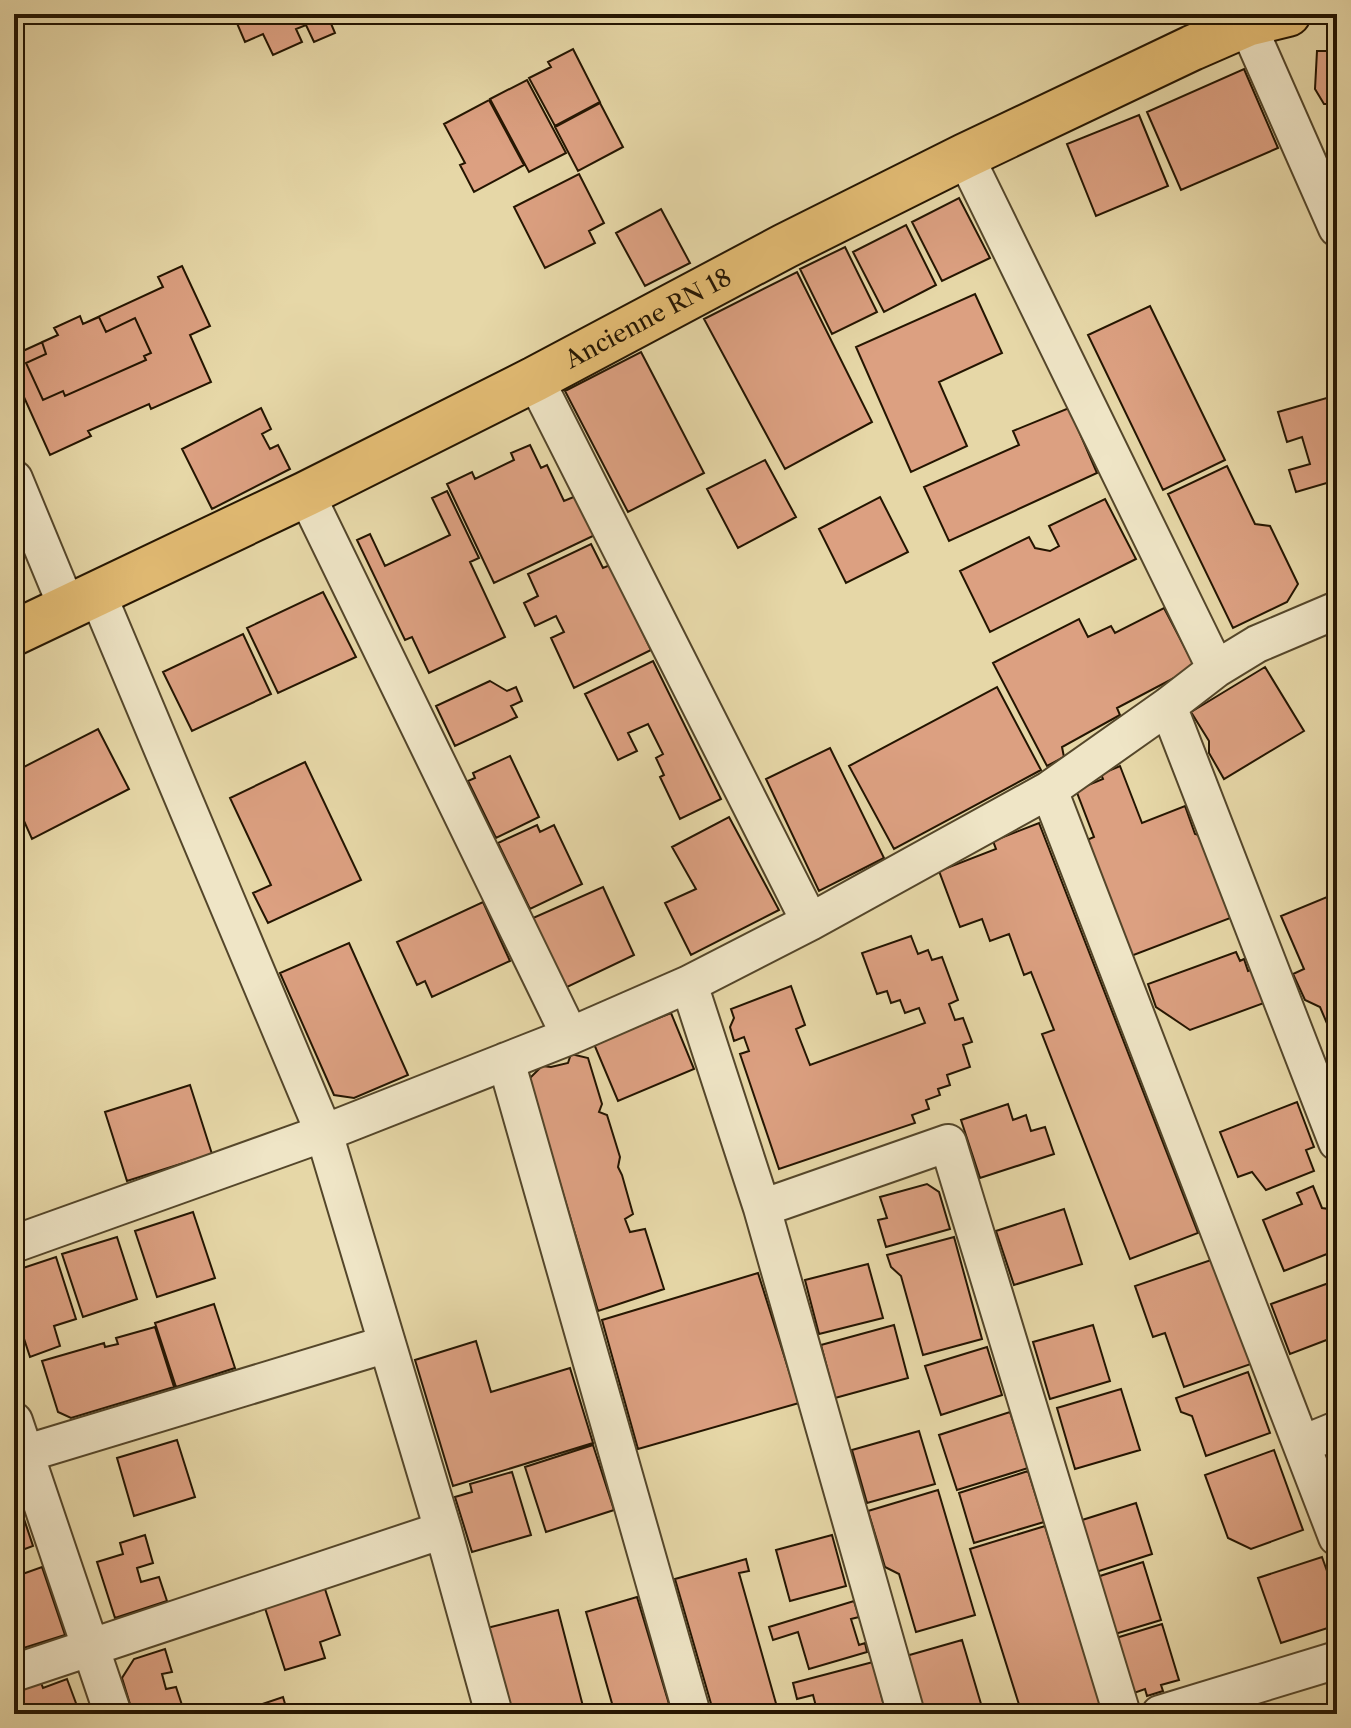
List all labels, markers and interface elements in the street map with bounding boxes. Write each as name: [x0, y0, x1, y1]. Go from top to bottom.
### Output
street label: Ancienne RN 18: [559, 262, 736, 375]

